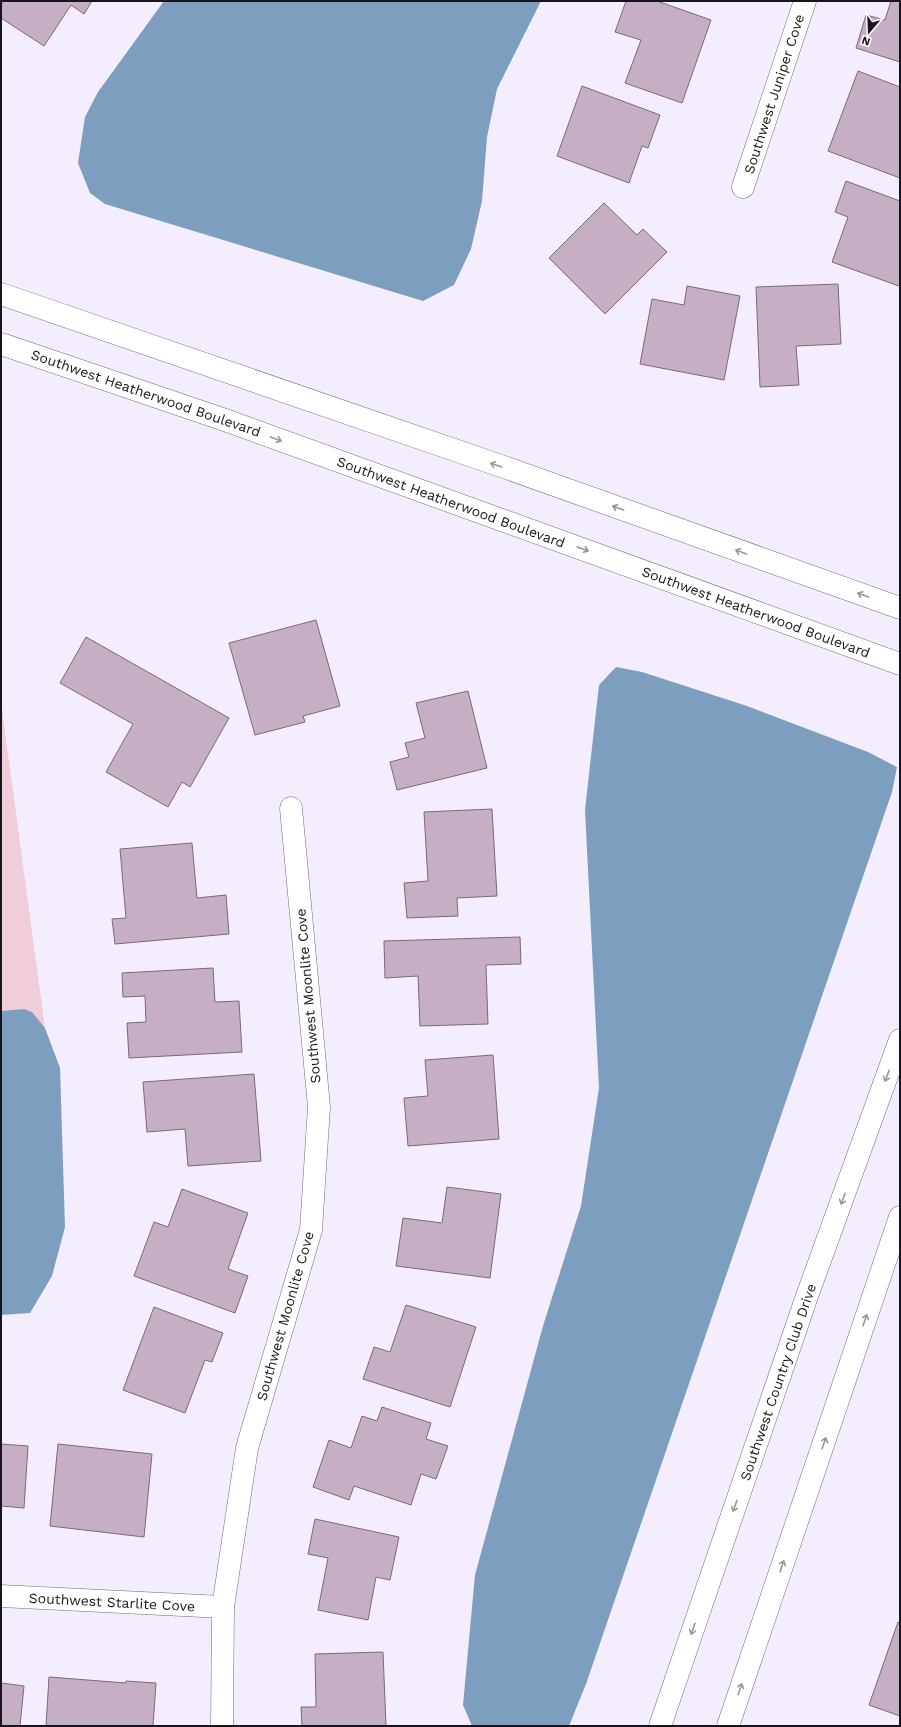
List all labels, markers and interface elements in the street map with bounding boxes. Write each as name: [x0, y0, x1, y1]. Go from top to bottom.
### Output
street label: Southwest Juniper Cove: [741, 12, 807, 176]
north arrow: [849, 12, 889, 52]
text: N: [860, 34, 872, 48]
street label: Southwest Heatherwood Boulevard: [29, 346, 263, 440]
one-way arrow: [270, 435, 282, 443]
street label: Southwest Heatherwood Boulevard: [335, 453, 567, 551]
one-way arrow: [490, 460, 502, 468]
one-way arrow: [612, 504, 625, 511]
one-way arrow: [576, 546, 588, 554]
one-way arrow: [735, 547, 747, 555]
street label: Southwest Heatherwood Boulevard: [640, 563, 872, 661]
one-way arrow: [858, 591, 870, 599]
street label: Southwest Moonlite Cove: [292, 908, 324, 1084]
one-way arrow: [882, 1070, 890, 1082]
one-way arrow: [838, 1192, 846, 1204]
street label: Southwest Moonlite Cove: [253, 1229, 317, 1403]
street label: Southwest Country Club Drive: [737, 1281, 819, 1483]
one-way arrow: [862, 1314, 870, 1326]
one-way arrow: [820, 1437, 828, 1449]
one-way arrow: [731, 1500, 739, 1512]
one-way arrow: [779, 1560, 786, 1573]
street label: Southwest Starlite Cove: [28, 1590, 196, 1614]
one-way arrow: [689, 1623, 696, 1636]
one-way arrow: [737, 1683, 745, 1695]

